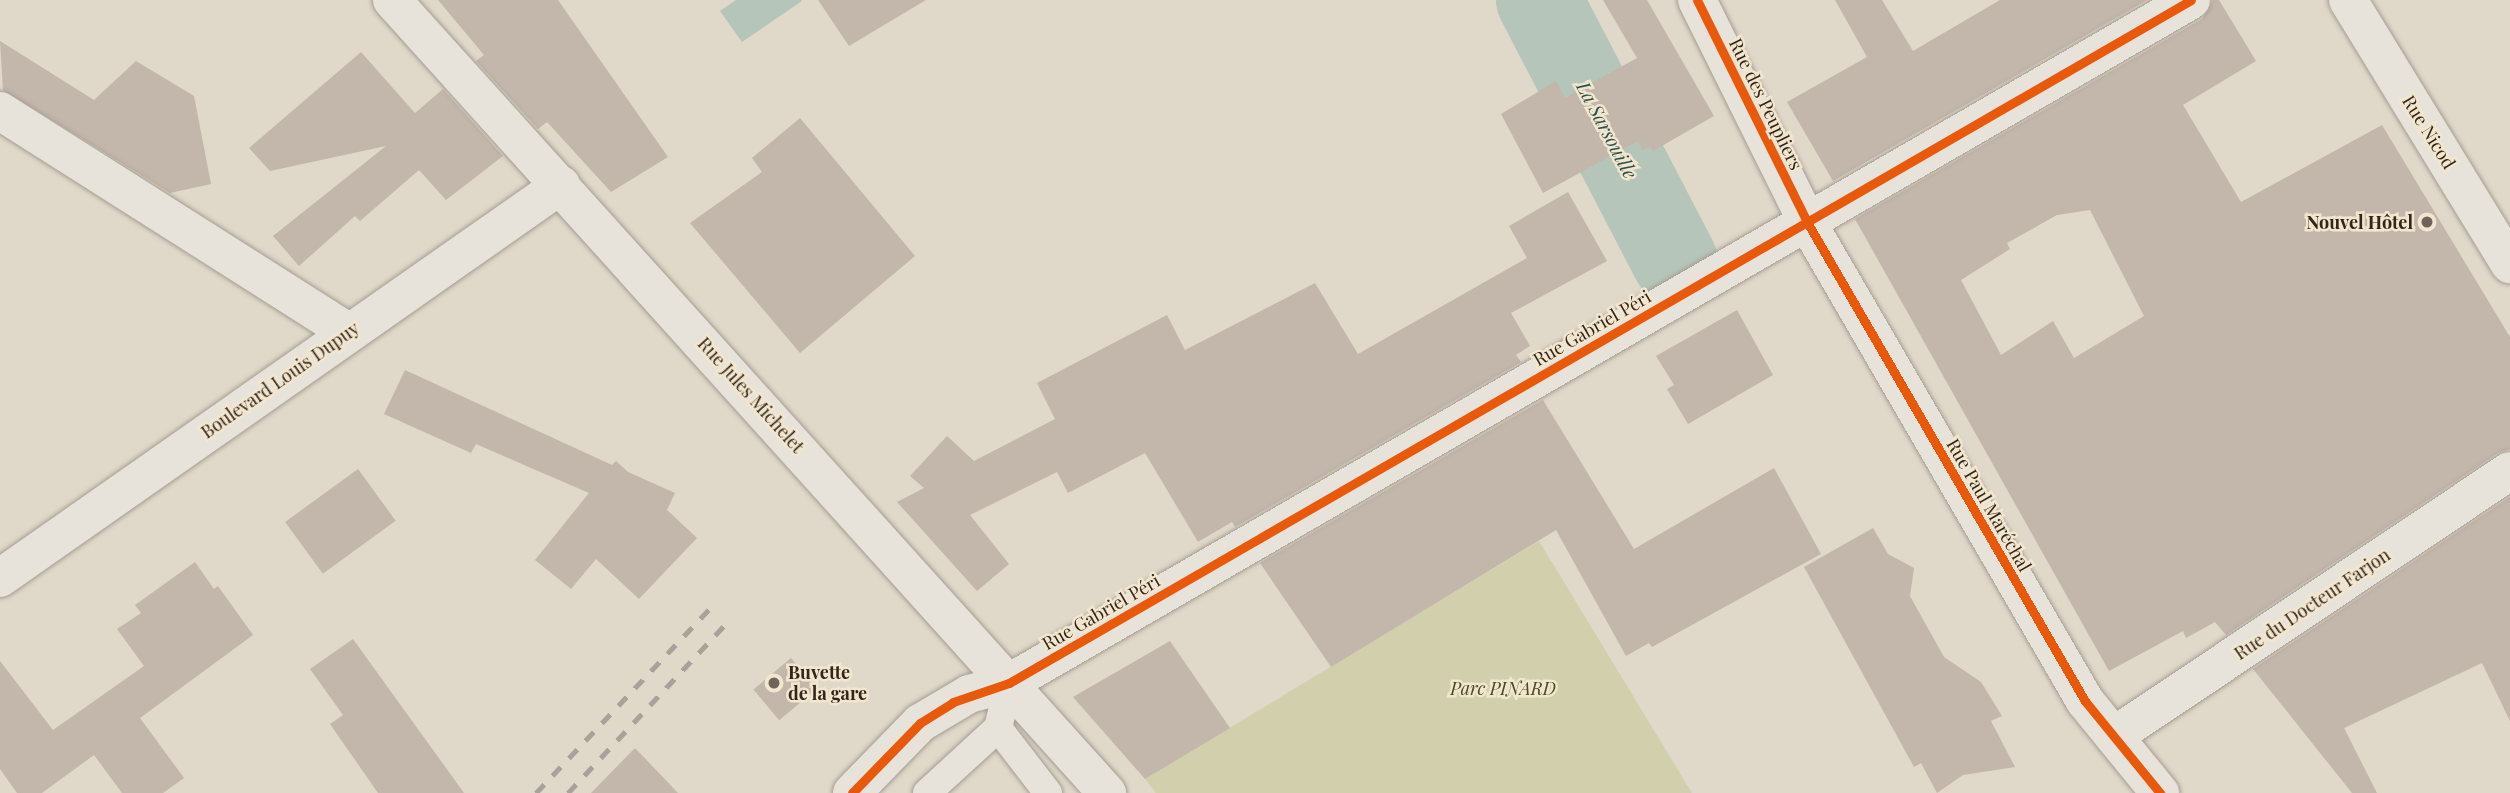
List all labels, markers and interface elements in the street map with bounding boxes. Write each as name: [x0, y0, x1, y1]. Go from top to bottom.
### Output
street label: Rue des Peupliers: [1725, 35, 1807, 173]
water label: La Sarsouille: [1572, 78, 1642, 182]
street label: Rue Nicod: [2398, 91, 2460, 173]
place label: Nouvel Hôtel: [2306, 211, 2413, 233]
marker: Nouvel Hôtel: [2419, 214, 2435, 230]
street label: Rue Gabriel Péri: [1529, 286, 1655, 370]
street label: Boulevard Louis Dupuy: [197, 317, 363, 443]
street label: Rue Jules Michelet: [693, 333, 809, 457]
street label: Rue Paul Maréchal: [1942, 435, 2036, 575]
street label: Rue du Docteur Farjon: [2230, 544, 2394, 664]
street label: Rue Gabriel Péri: [1038, 570, 1164, 654]
place label: Buvette de la gare: [788, 662, 867, 704]
marker: Buvette de la gare: [766, 675, 782, 691]
park label: Parc PINARD: [1450, 677, 1556, 699]

